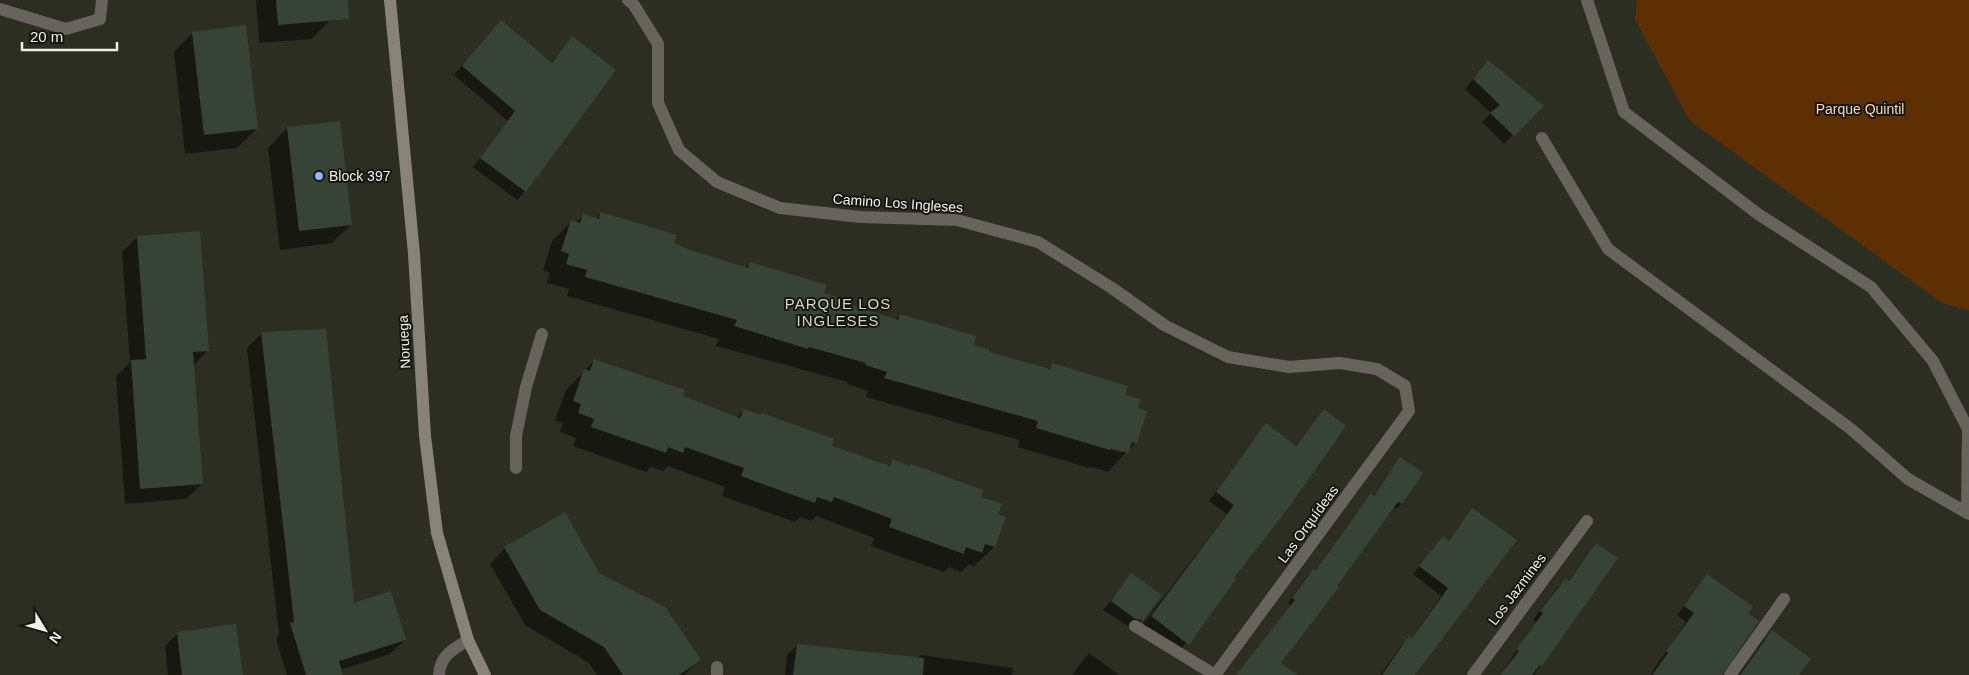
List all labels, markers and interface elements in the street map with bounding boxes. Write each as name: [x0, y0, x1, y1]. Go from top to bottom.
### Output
scale bar: [22, 20, 118, 52]
text: 20 m: [30, 28, 63, 45]
park label: Parque Quintil: [1816, 101, 1904, 117]
place label: Block 397: [329, 168, 391, 184]
marker: Block 397: [313, 170, 325, 182]
street label: Camino Los Ingleses: [832, 190, 964, 216]
district label: PARQUE LOS INGLESES: [785, 295, 891, 329]
street label: Noruega: [395, 315, 413, 369]
street label: Las Orquídeas: [1275, 482, 1341, 566]
street label: Los Jazmines: [1485, 550, 1549, 628]
north arrow: [20, 605, 70, 655]
text: N: [46, 629, 65, 647]

